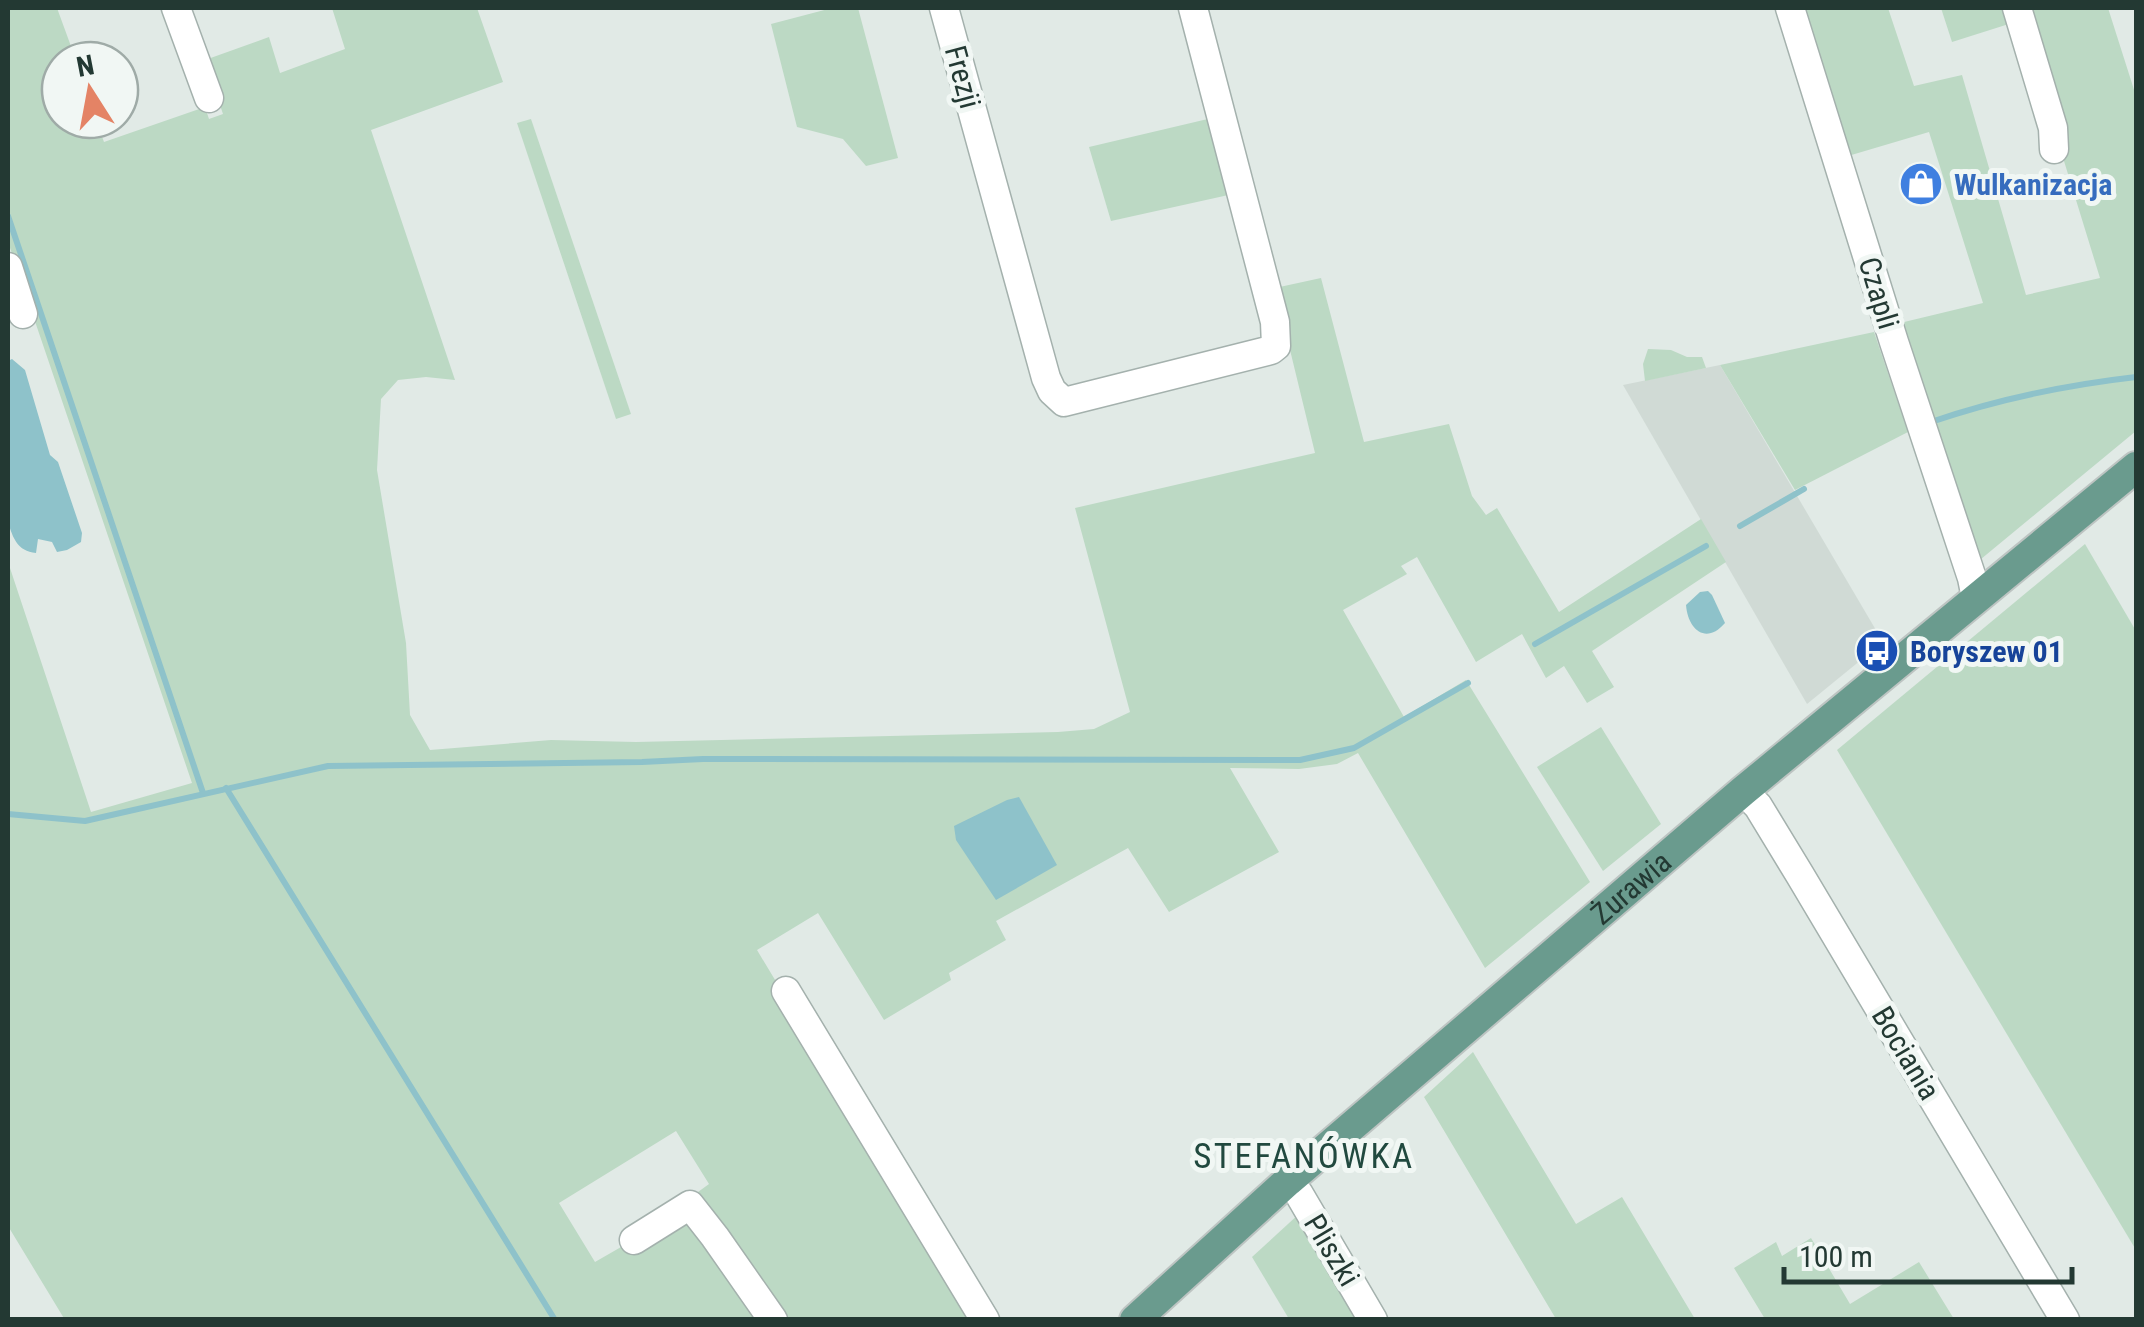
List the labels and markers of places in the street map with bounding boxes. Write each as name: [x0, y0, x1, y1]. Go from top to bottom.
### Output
shop icon: Wulkanizacja: [1898, 161, 1944, 207]
place label: Wulkanizacja: [1954, 167, 2112, 202]
bus stop icon: Boryszew 01: [1854, 628, 1900, 674]
place label: Boryszew 01: [1910, 634, 2063, 669]

